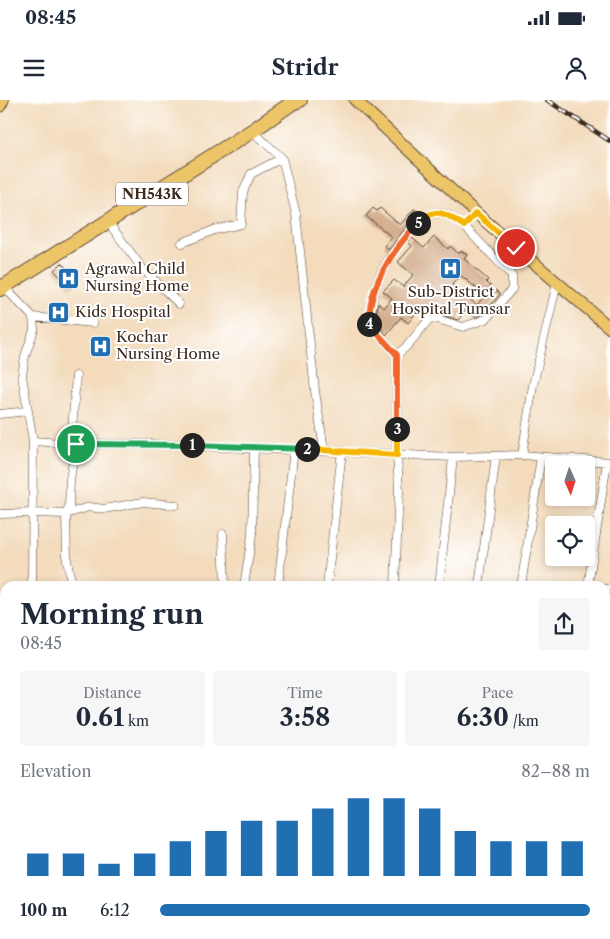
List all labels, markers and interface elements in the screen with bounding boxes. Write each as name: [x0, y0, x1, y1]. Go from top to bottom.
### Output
text: 08:45: [25, 6, 76, 29]
icon: menu: [20, 54, 48, 82]
text: Stridr: [272, 54, 338, 81]
icon: person: [562, 54, 590, 82]
road number: NH543K: [116, 182, 188, 206]
pin: 5: [406, 210, 430, 236]
text: 5: [415, 214, 422, 232]
pin: [495, 227, 537, 269]
icon: check: [502, 234, 530, 262]
hospital icon: Sub-District Hospital Tumsar: [439, 257, 463, 281]
place label: Agrawal Child Nursing Home: [84, 259, 189, 295]
hospital icon: Agrawal Child Nursing Home: [57, 266, 81, 290]
place label: Sub-District Hospital Tumsar: [392, 282, 511, 318]
hospital icon: Kids Hospital: [47, 300, 71, 324]
place label: Kids Hospital: [75, 302, 171, 321]
pin: 4: [356, 312, 382, 336]
text: 4: [365, 315, 374, 333]
place label: Kochar Nursing Home: [116, 327, 220, 363]
hospital icon: Kochar Nursing Home: [88, 334, 112, 358]
pin: 3: [384, 416, 410, 442]
text: 3: [394, 420, 401, 438]
pin: [55, 423, 97, 465]
icon: arrive: [62, 430, 90, 458]
pin: 1: [180, 432, 204, 458]
text: 1: [189, 436, 196, 454]
pin: 2: [294, 436, 320, 462]
text: 2: [303, 440, 312, 458]
north arrow: [545, 456, 595, 506]
map controls: [545, 456, 595, 566]
button: locate: [545, 516, 595, 566]
text: Morning run: [20, 597, 204, 631]
button: share: [538, 598, 590, 650]
text: 08:45: [20, 633, 62, 653]
text: Distance: [83, 684, 141, 702]
text: Time: [287, 684, 323, 702]
text: Pace: [482, 684, 513, 702]
text: 0.61: [76, 702, 124, 733]
text: 3:58: [280, 702, 330, 733]
text: 6:30: [456, 702, 509, 733]
text: km: [124, 712, 149, 730]
text: /km: [509, 712, 539, 730]
text: Elevation: [20, 761, 91, 781]
text: 82–88 m: [521, 761, 590, 781]
text: 100 m: [20, 900, 67, 920]
text: 6:12: [100, 900, 130, 920]

